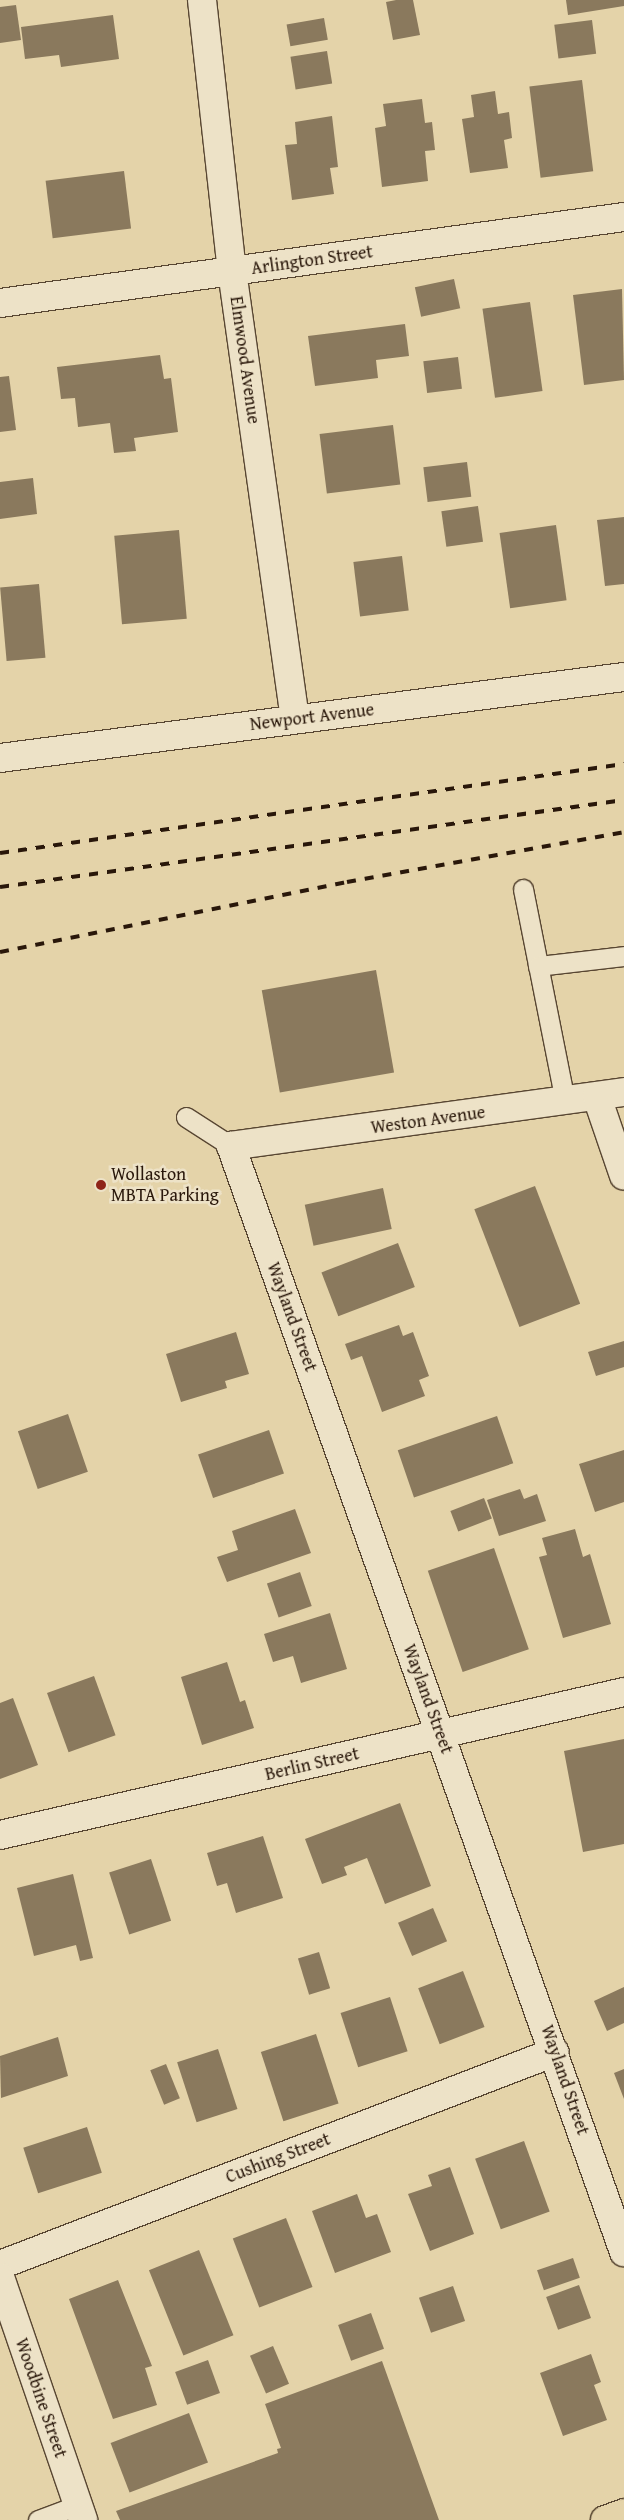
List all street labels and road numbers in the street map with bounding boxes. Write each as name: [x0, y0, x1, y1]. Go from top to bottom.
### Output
street label: Arlington Street: [250, 241, 374, 279]
street label: Elmwood Avenue: [225, 295, 265, 425]
street label: Newport Avenue: [249, 699, 375, 735]
street label: Weston Avenue: [370, 1101, 486, 1139]
street label: Wayland Street: [262, 1259, 322, 1375]
street label: Wayland Street: [398, 1641, 458, 1757]
street label: Berlin Street: [263, 1743, 361, 1785]
street label: Wayland Street: [536, 2022, 594, 2138]
street label: Cushing Street: [223, 2128, 333, 2188]
street label: Woodbine Street: [10, 2335, 72, 2461]

